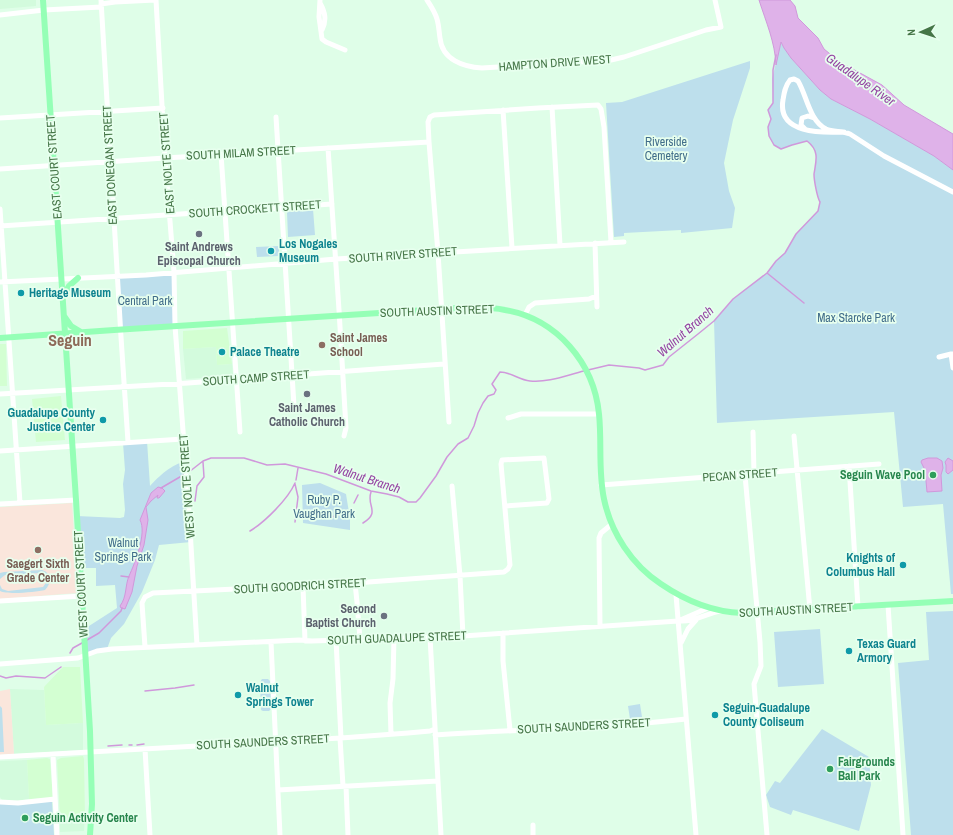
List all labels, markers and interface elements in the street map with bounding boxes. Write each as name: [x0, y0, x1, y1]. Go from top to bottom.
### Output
north arrow: [901, 12, 941, 52]
text: N: [904, 29, 918, 36]
water label: Guadalupe River: [823, 49, 899, 110]
street label: HAMPTON DRIVE WEST: [498, 51, 612, 75]
street label: EAST DONEGAN STREET: [99, 105, 121, 225]
street label: EAST NOLTE STREET: [155, 112, 179, 214]
street label: EAST COURT STREET: [42, 114, 66, 220]
park label: Riverside Cemetery: [645, 134, 687, 164]
street label: SOUTH MILAM STREET: [186, 142, 296, 164]
street label: SOUTH CROCKETT STREET: [188, 196, 322, 222]
marker: Saint Andrews Episcopal Church: [194, 229, 204, 239]
place label: Los Nogales Museum: [279, 236, 338, 266]
place label: Saint Andrews Episcopal Church: [157, 239, 241, 269]
street label: SOUTH RIVER STREET: [348, 243, 458, 267]
marker: Los Nogales Museum: [266, 246, 276, 256]
place label: Heritage Museum: [29, 285, 111, 301]
marker: Heritage Museum: [16, 288, 26, 298]
park label: Central Park: [118, 293, 172, 309]
street label: SOUTH AUSTIN STREET: [380, 301, 494, 321]
water label: Walnut Branch: [653, 302, 717, 361]
park label: Max Starcke Park: [817, 310, 895, 326]
district label: Seguin: [48, 329, 92, 351]
place label: Saint James School: [330, 330, 388, 360]
marker: Saint James School: [317, 340, 327, 350]
place label: Palace Theatre: [230, 344, 300, 360]
marker: Palace Theatre: [217, 347, 227, 357]
street label: SOUTH CAMP STREET: [202, 366, 310, 390]
marker: Saint James Catholic Church: [302, 389, 312, 399]
place label: Saint James Catholic Church: [269, 400, 345, 430]
place label: Guadalupe County Justice Center: [8, 405, 96, 435]
marker: Guadalupe County Justice Center: [98, 415, 108, 425]
street label: WEST NOLTE STREET: [175, 433, 199, 539]
water label: Walnut Branch: [331, 460, 403, 497]
street label: PECAN STREET: [702, 464, 778, 486]
place label: Seguin Wave Pool: [840, 467, 925, 483]
marker: Seguin Wave Pool: [928, 470, 938, 480]
park label: Ruby P. Vaughan Park: [293, 492, 355, 522]
street label: WEST COURT STREET: [70, 530, 92, 638]
park label: Walnut Springs Park: [95, 535, 152, 565]
marker: Saegert Sixth Grade Center: [33, 545, 43, 555]
place label: Knights of Columbus Hall: [826, 550, 896, 580]
place label: Saegert Sixth Grade Center: [7, 556, 69, 586]
marker: Knights of Columbus Hall: [898, 560, 908, 570]
street label: SOUTH GOODRICH STREET: [233, 575, 367, 597]
street label: SOUTH AUSTIN STREET: [739, 599, 853, 621]
place label: Second Baptist Church: [305, 601, 376, 631]
marker: Second Baptist Church: [379, 611, 389, 621]
street label: SOUTH GUADALUPE STREET: [327, 628, 467, 648]
place label: Texas Guard Armory: [857, 636, 916, 666]
marker: Texas Guard Armory: [844, 646, 854, 656]
place label: Walnut Springs Tower: [246, 680, 314, 710]
marker: Walnut Springs Tower: [233, 690, 243, 700]
place label: Seguin-Guadalupe County Coliseum: [723, 700, 810, 730]
marker: Seguin-Guadalupe County Coliseum: [710, 710, 720, 720]
street label: SOUTH SAUNDERS STREET: [517, 715, 651, 737]
street label: SOUTH SAUNDERS STREET: [196, 731, 330, 753]
place label: Fairgrounds Ball Park: [838, 754, 895, 784]
marker: Fairgrounds Ball Park: [825, 764, 835, 774]
place label: Seguin Activity Center: [33, 810, 138, 826]
marker: Seguin Activity Center: [20, 813, 30, 823]

